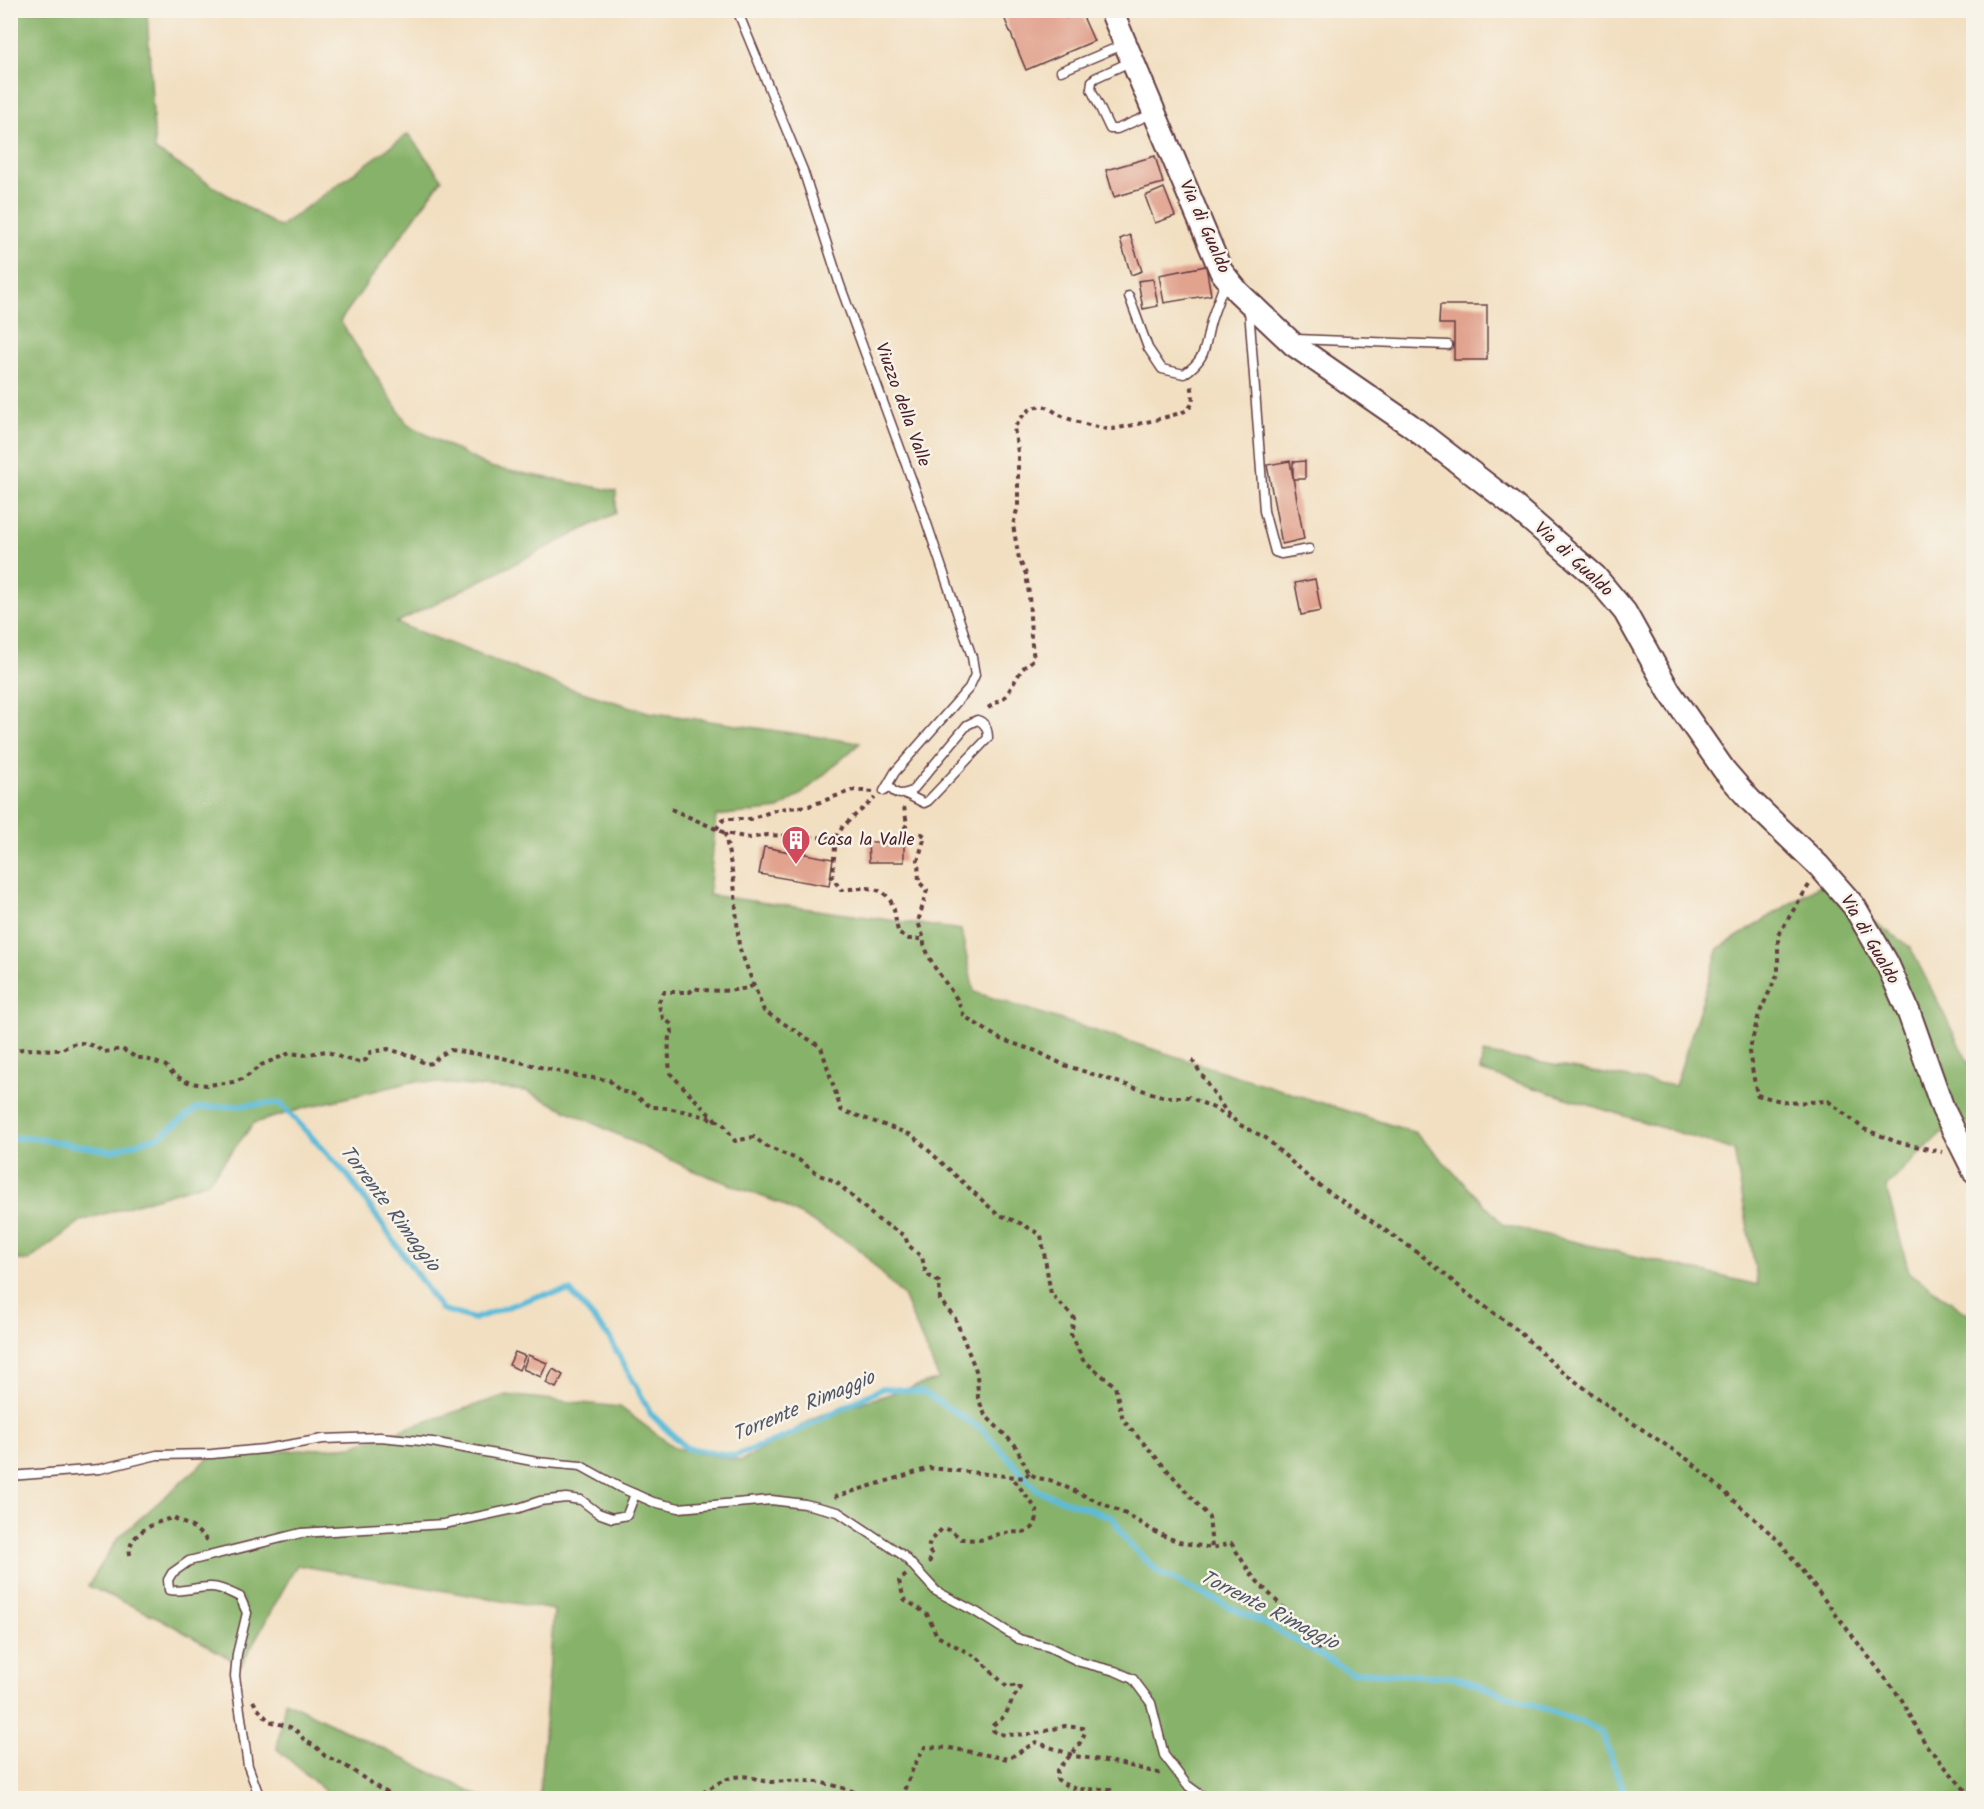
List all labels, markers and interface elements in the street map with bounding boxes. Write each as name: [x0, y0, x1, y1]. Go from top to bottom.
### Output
street label: Via di Gualdo: [1170, 176, 1238, 278]
street label: Viuzzo della Valle: [866, 339, 938, 471]
street label: Via di Gualdo: [1527, 515, 1619, 605]
building icon: Casa la Valle: [780, 824, 812, 866]
place label: Casa la Valle: [817, 826, 915, 855]
street label: Via di Gualdo: [1832, 890, 1906, 990]
water label: Torrente Rimaggio: [330, 1139, 449, 1281]
water label: Torrente Rimaggio: [728, 1362, 882, 1451]
water label: Torrente Rimaggio: [1194, 1562, 1346, 1661]

